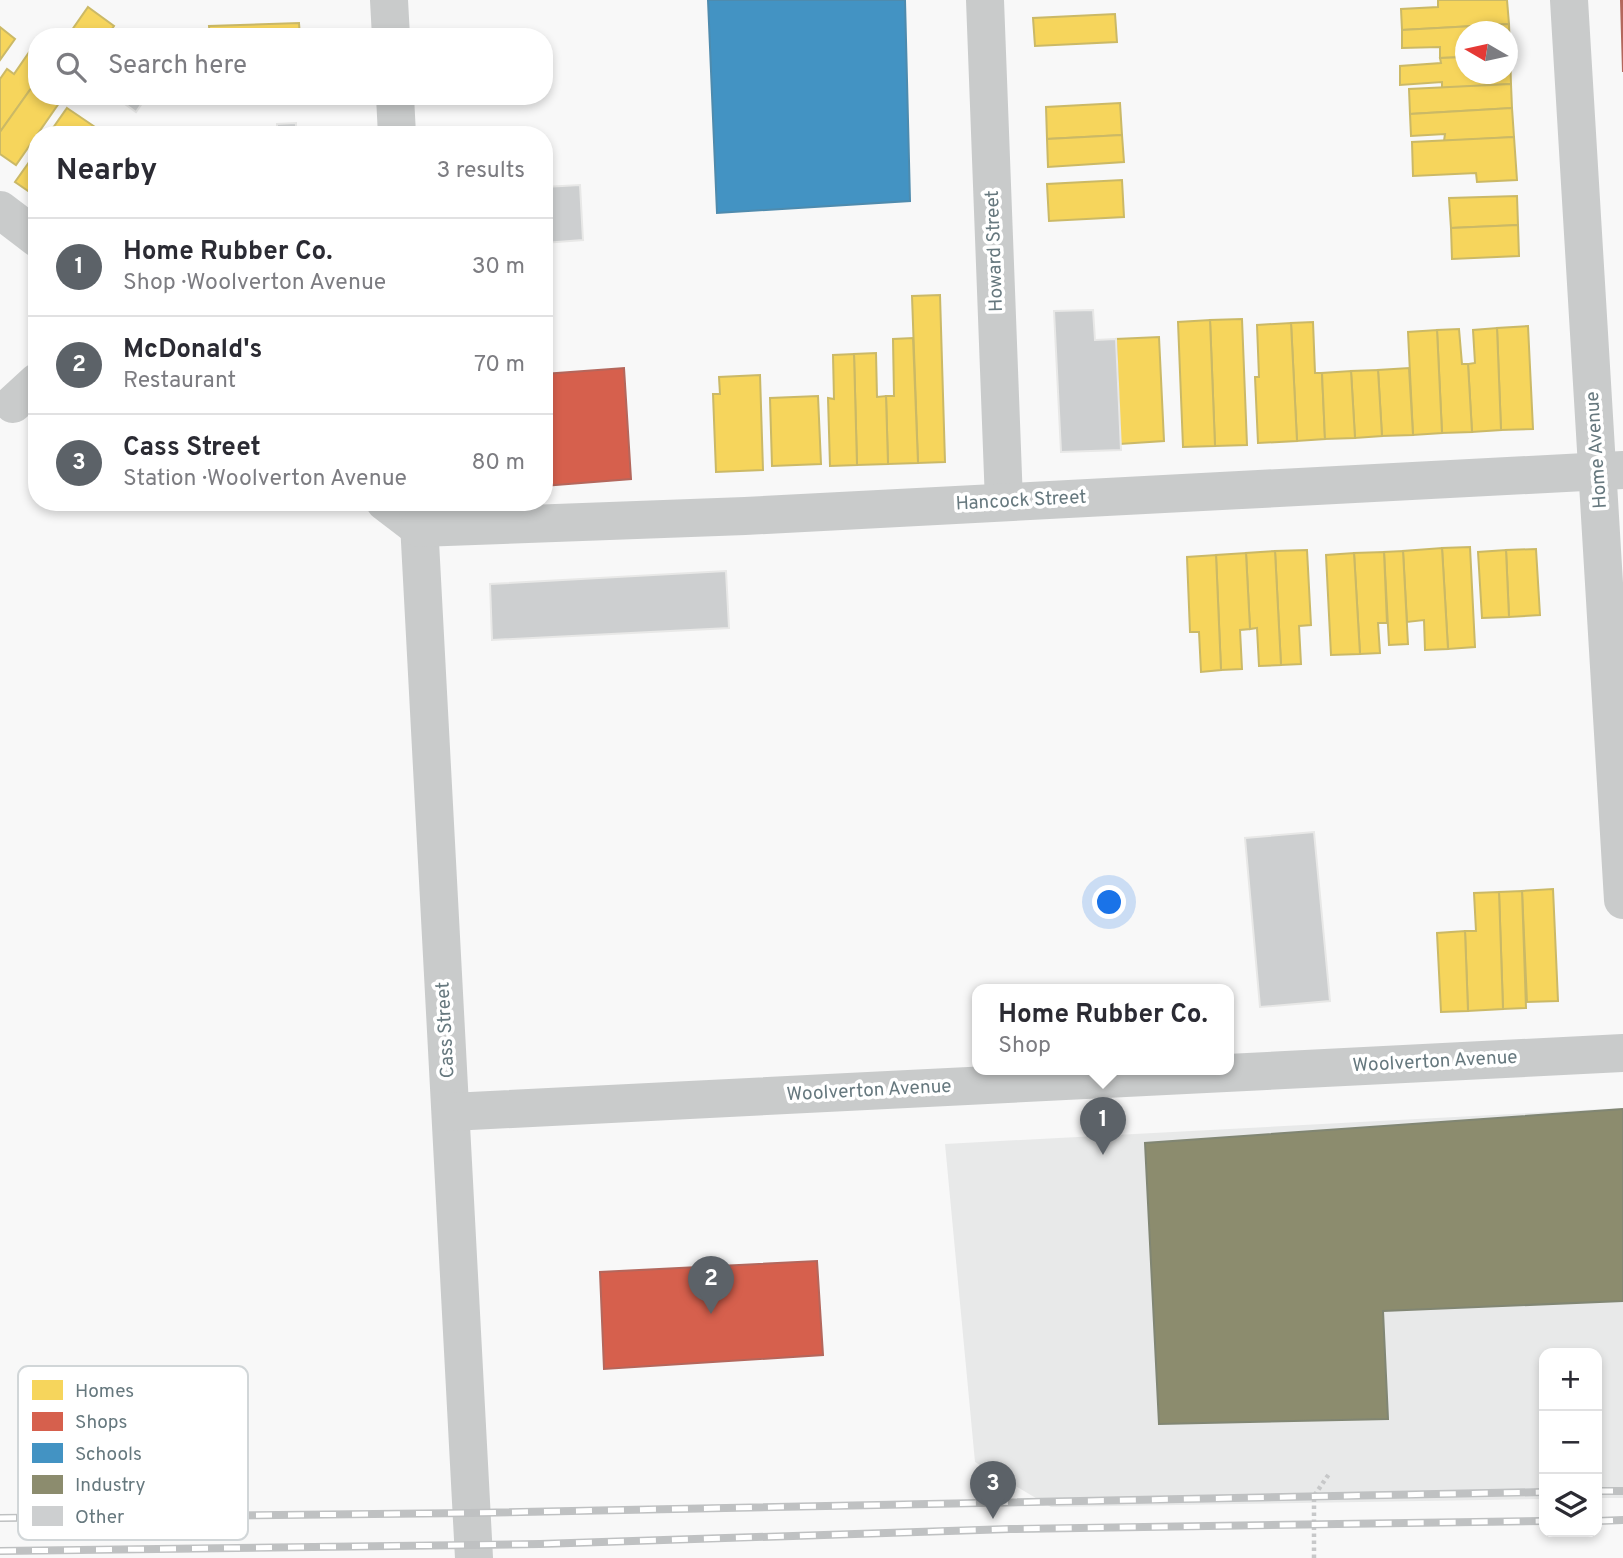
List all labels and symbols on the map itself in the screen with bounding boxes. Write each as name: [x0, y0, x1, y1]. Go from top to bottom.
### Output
north arrow: [1455, 21, 1518, 84]
street label: Howard Street: [981, 190, 1009, 312]
street label: Home Avenue: [1581, 390, 1613, 510]
street label: Hancock Street: [955, 486, 1087, 516]
your location: [1092, 885, 1126, 919]
street label: Cass Street: [431, 981, 461, 1079]
street label: Woolverton Avenue: [1352, 1046, 1518, 1078]
street label: Woolverton Avenue: [786, 1075, 952, 1107]
pin: 1: [1080, 1097, 1126, 1155]
pin: 2: [688, 1256, 734, 1314]
legend: [18, 1366, 248, 1540]
text: Homes: [75, 1380, 134, 1404]
text: Shops: [75, 1411, 127, 1435]
text: Schools: [75, 1443, 142, 1467]
pin: 3: [970, 1461, 1016, 1519]
text: Industry: [75, 1474, 145, 1498]
text: Other: [75, 1506, 125, 1530]

